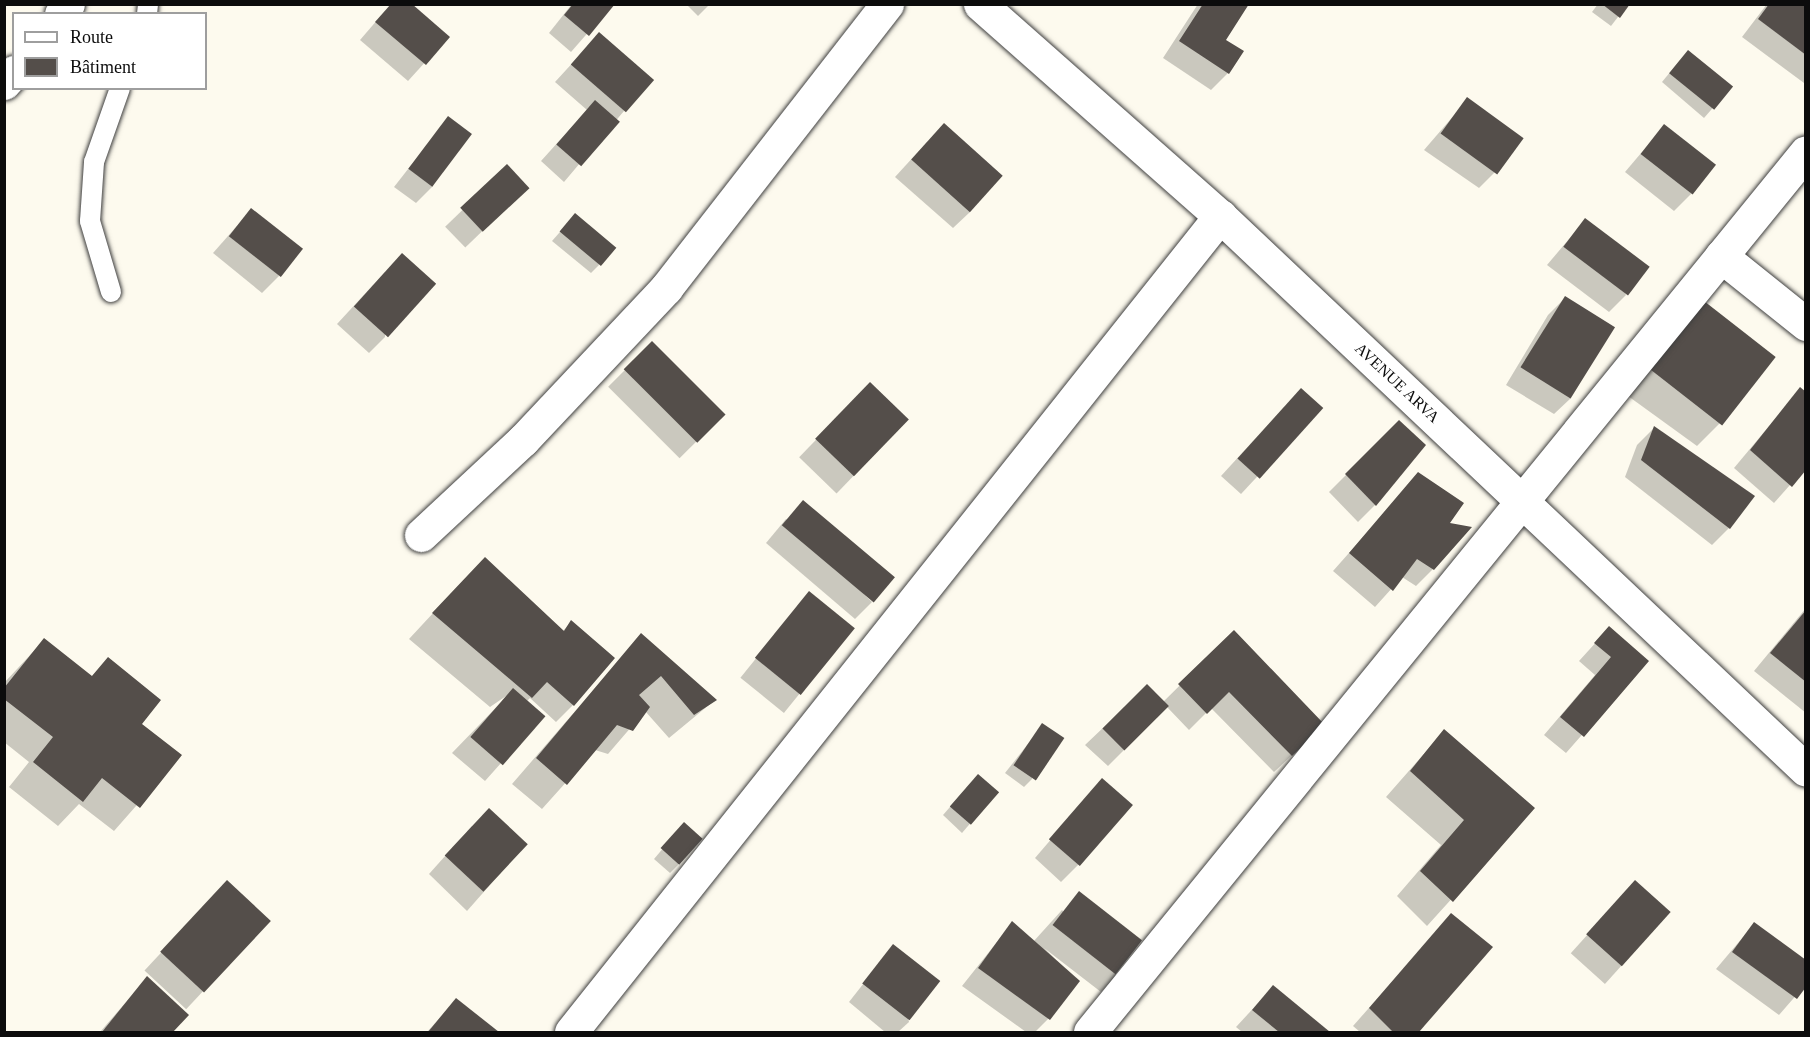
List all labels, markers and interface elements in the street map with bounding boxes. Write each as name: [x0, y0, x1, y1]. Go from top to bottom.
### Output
legend: [12, 12, 207, 90]
text: Route: [70, 27, 113, 47]
text: Bâtiment: [70, 57, 136, 77]
street label: AVENUE ARVA: [1350, 339, 1444, 427]

